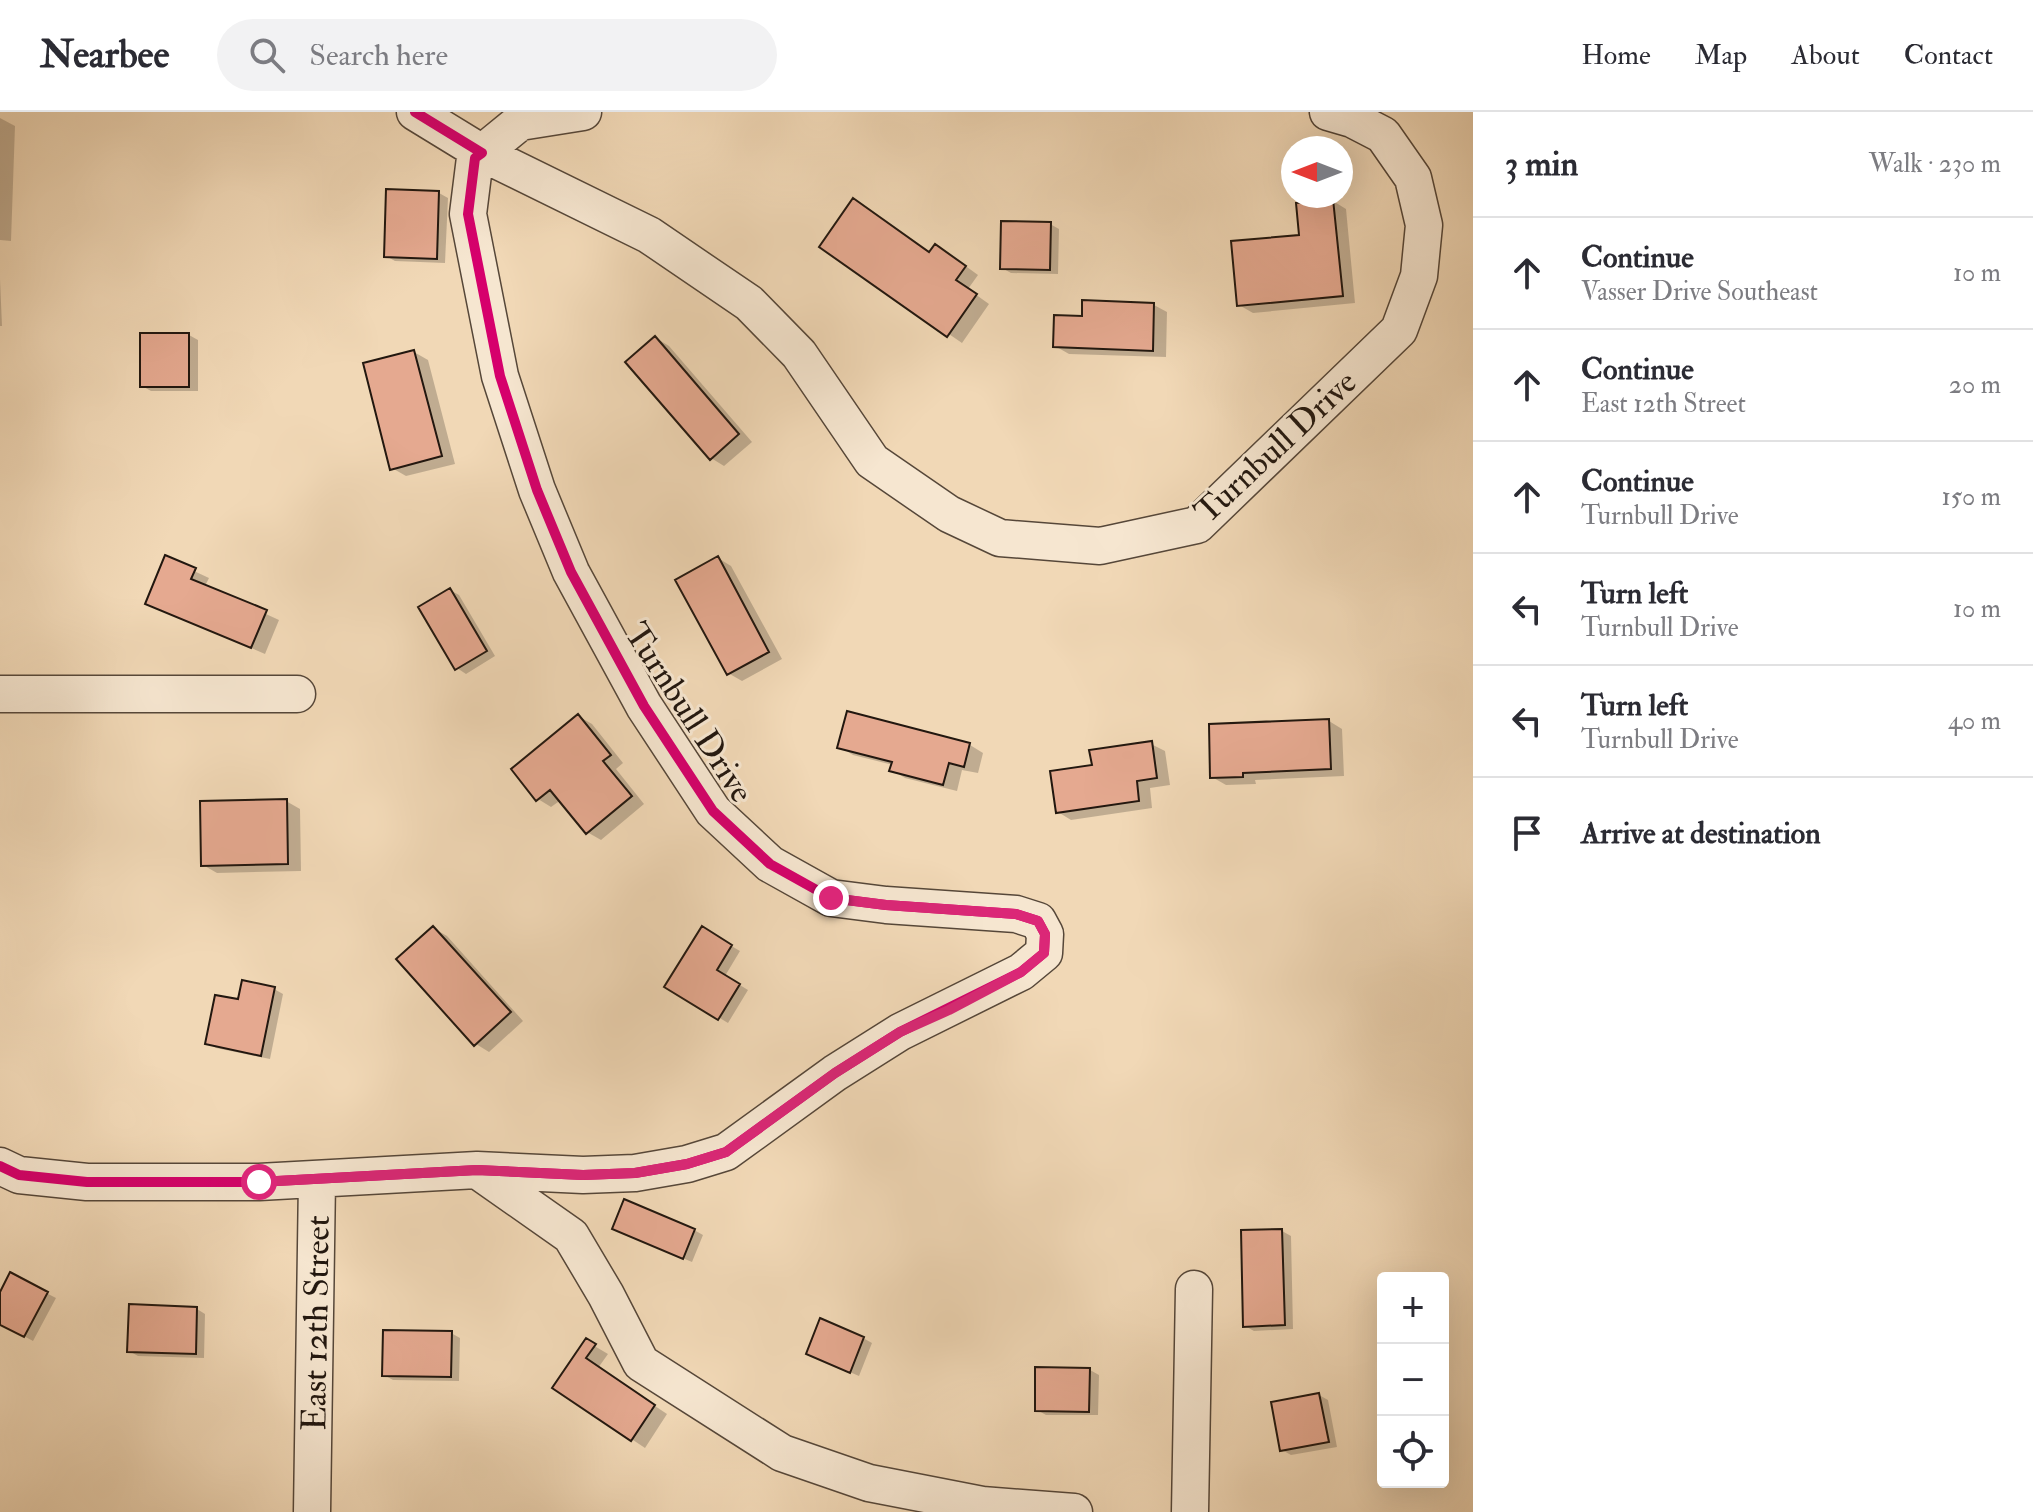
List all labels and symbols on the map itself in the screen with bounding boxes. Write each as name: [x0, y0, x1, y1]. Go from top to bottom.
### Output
north arrow: [1281, 136, 1353, 208]
street label: Turnbull Drive: [1186, 361, 1366, 533]
street label: Turnbull Drive: [615, 615, 763, 811]
route end: [813, 880, 849, 916]
route start: [241, 1164, 277, 1200]
street label: East 12th Street: [293, 1215, 340, 1431]

